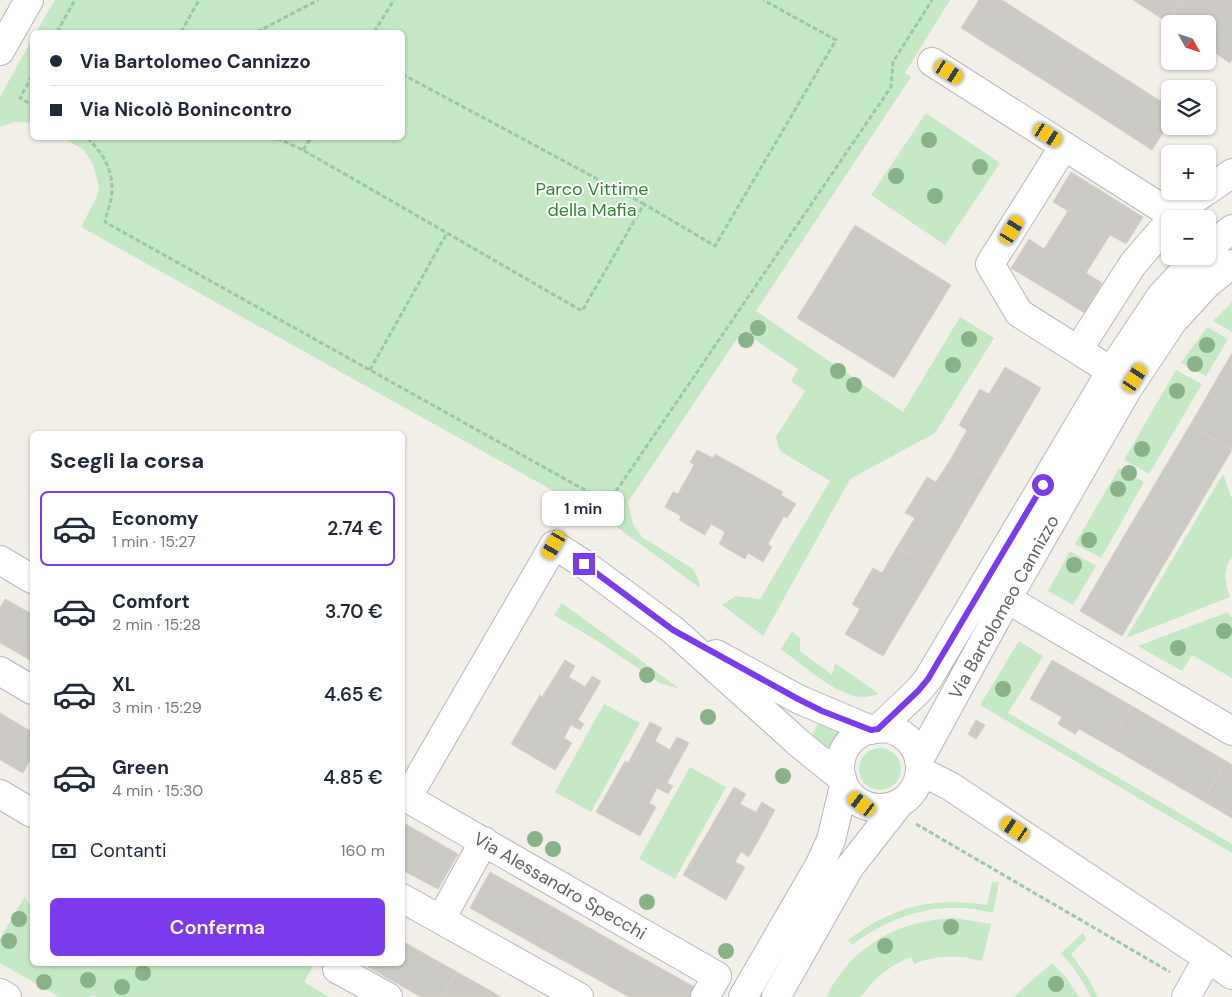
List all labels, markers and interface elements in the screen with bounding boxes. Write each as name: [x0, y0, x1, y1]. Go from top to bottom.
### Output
north arrow: [1161, 15, 1216, 70]
map controls: [1161, 15, 1216, 265]
text: Via Bartolomeo Cannizzo: [80, 49, 311, 74]
car: [932, 58, 965, 86]
button: layers: [1161, 80, 1216, 135]
text: Via Nicolò Bonincontro: [80, 97, 292, 122]
car: [1031, 121, 1064, 149]
button: +: [1161, 145, 1216, 200]
park label: Parco Vittime della Mafia: [536, 177, 648, 222]
button: −: [1161, 210, 1216, 265]
car: [997, 213, 1026, 247]
car: [1120, 361, 1149, 395]
text: Scegli la corsa: [50, 446, 204, 475]
route start: [1032, 474, 1054, 496]
callout: 1 min: [543, 492, 625, 526]
text: 1 min: [564, 498, 602, 519]
icon: car: [52, 506, 97, 551]
text: Economy: [112, 506, 199, 531]
street label: Via Bartolomeo Cannizzo: [943, 511, 1065, 703]
text: 2.74 €: [327, 516, 383, 541]
car: [540, 528, 567, 562]
text: 1 min · 15:27: [112, 531, 196, 552]
route end: [573, 553, 595, 575]
icon: car: [52, 589, 97, 634]
text: Comfort: [112, 589, 190, 614]
text: 3.70 €: [325, 599, 383, 624]
text: 2 min · 15:28: [112, 614, 201, 635]
icon: car: [52, 672, 97, 717]
text: XL: [112, 672, 135, 697]
text: 4.65 €: [324, 682, 383, 707]
text: 3 min · 15:29: [112, 697, 202, 718]
icon: car: [52, 755, 97, 800]
text: Green: [112, 755, 169, 780]
text: 4.85 €: [323, 765, 383, 790]
text: 4 min · 15:30: [112, 780, 203, 801]
car: [845, 789, 878, 819]
car: [998, 814, 1031, 844]
street label: Via Alessandro Specchi: [469, 827, 651, 945]
icon: cash: [50, 837, 78, 865]
text: Contanti: [90, 838, 167, 863]
text: 160 m: [341, 840, 385, 861]
button: Conferma: [50, 898, 385, 956]

